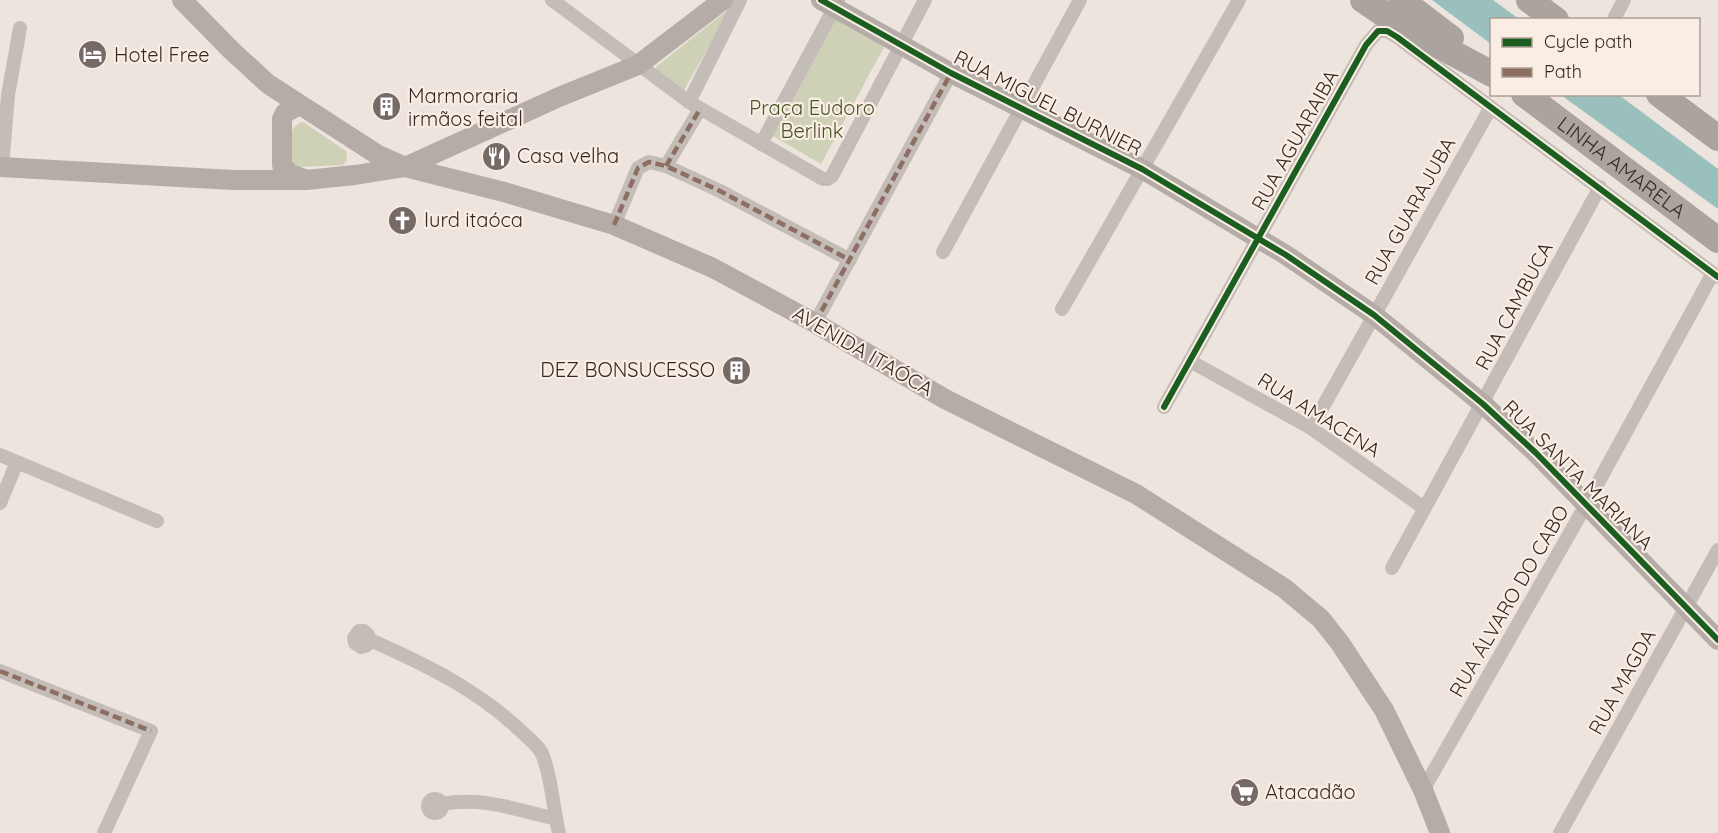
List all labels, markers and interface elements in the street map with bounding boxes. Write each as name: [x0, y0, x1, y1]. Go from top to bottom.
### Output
legend: [1490, 18, 1700, 96]
text: Cycle path: [1544, 30, 1632, 53]
hotel icon: Hotel Free: [77, 39, 109, 71]
place label: Hotel Free: [114, 42, 210, 67]
street label: RUA MIGUEL BURNIER: [950, 44, 1147, 161]
text: Path: [1544, 60, 1582, 83]
street label: RUA AGUARAIBA: [1246, 65, 1344, 214]
place label: Marmoraria irmãos feital: [408, 83, 523, 131]
building icon: Marmoraria irmãos feital: [371, 91, 403, 123]
park label: Praça Eudoro Berlink: [749, 95, 875, 143]
street label: LINHA AMARELA: [1553, 111, 1691, 223]
street label: RUA GUARAJUBA: [1359, 133, 1460, 289]
restaurant icon: Casa velha: [480, 140, 512, 172]
place label: Casa velha: [517, 143, 619, 168]
church icon: Iurd itaóca: [387, 204, 419, 236]
place label: Iurd itaóca: [424, 207, 523, 232]
street label: RUA CAMBUCA: [1469, 237, 1558, 374]
street label: AVENIDA ITAÓCA: [788, 300, 938, 401]
building icon: DEZ BONSUCESSO: [720, 354, 752, 386]
place label: DEZ BONSUCESSO: [540, 357, 715, 382]
street label: RUA AMACENA: [1253, 367, 1385, 462]
street label: RUA SANTA MARIANA: [1498, 394, 1659, 555]
street label: RUA ÁLVARO DO CABO: [1443, 500, 1574, 701]
street label: RUA MAGDA: [1582, 625, 1661, 739]
supermarket icon: Atacadão: [1228, 776, 1260, 808]
place label: Atacadão: [1265, 779, 1356, 804]

